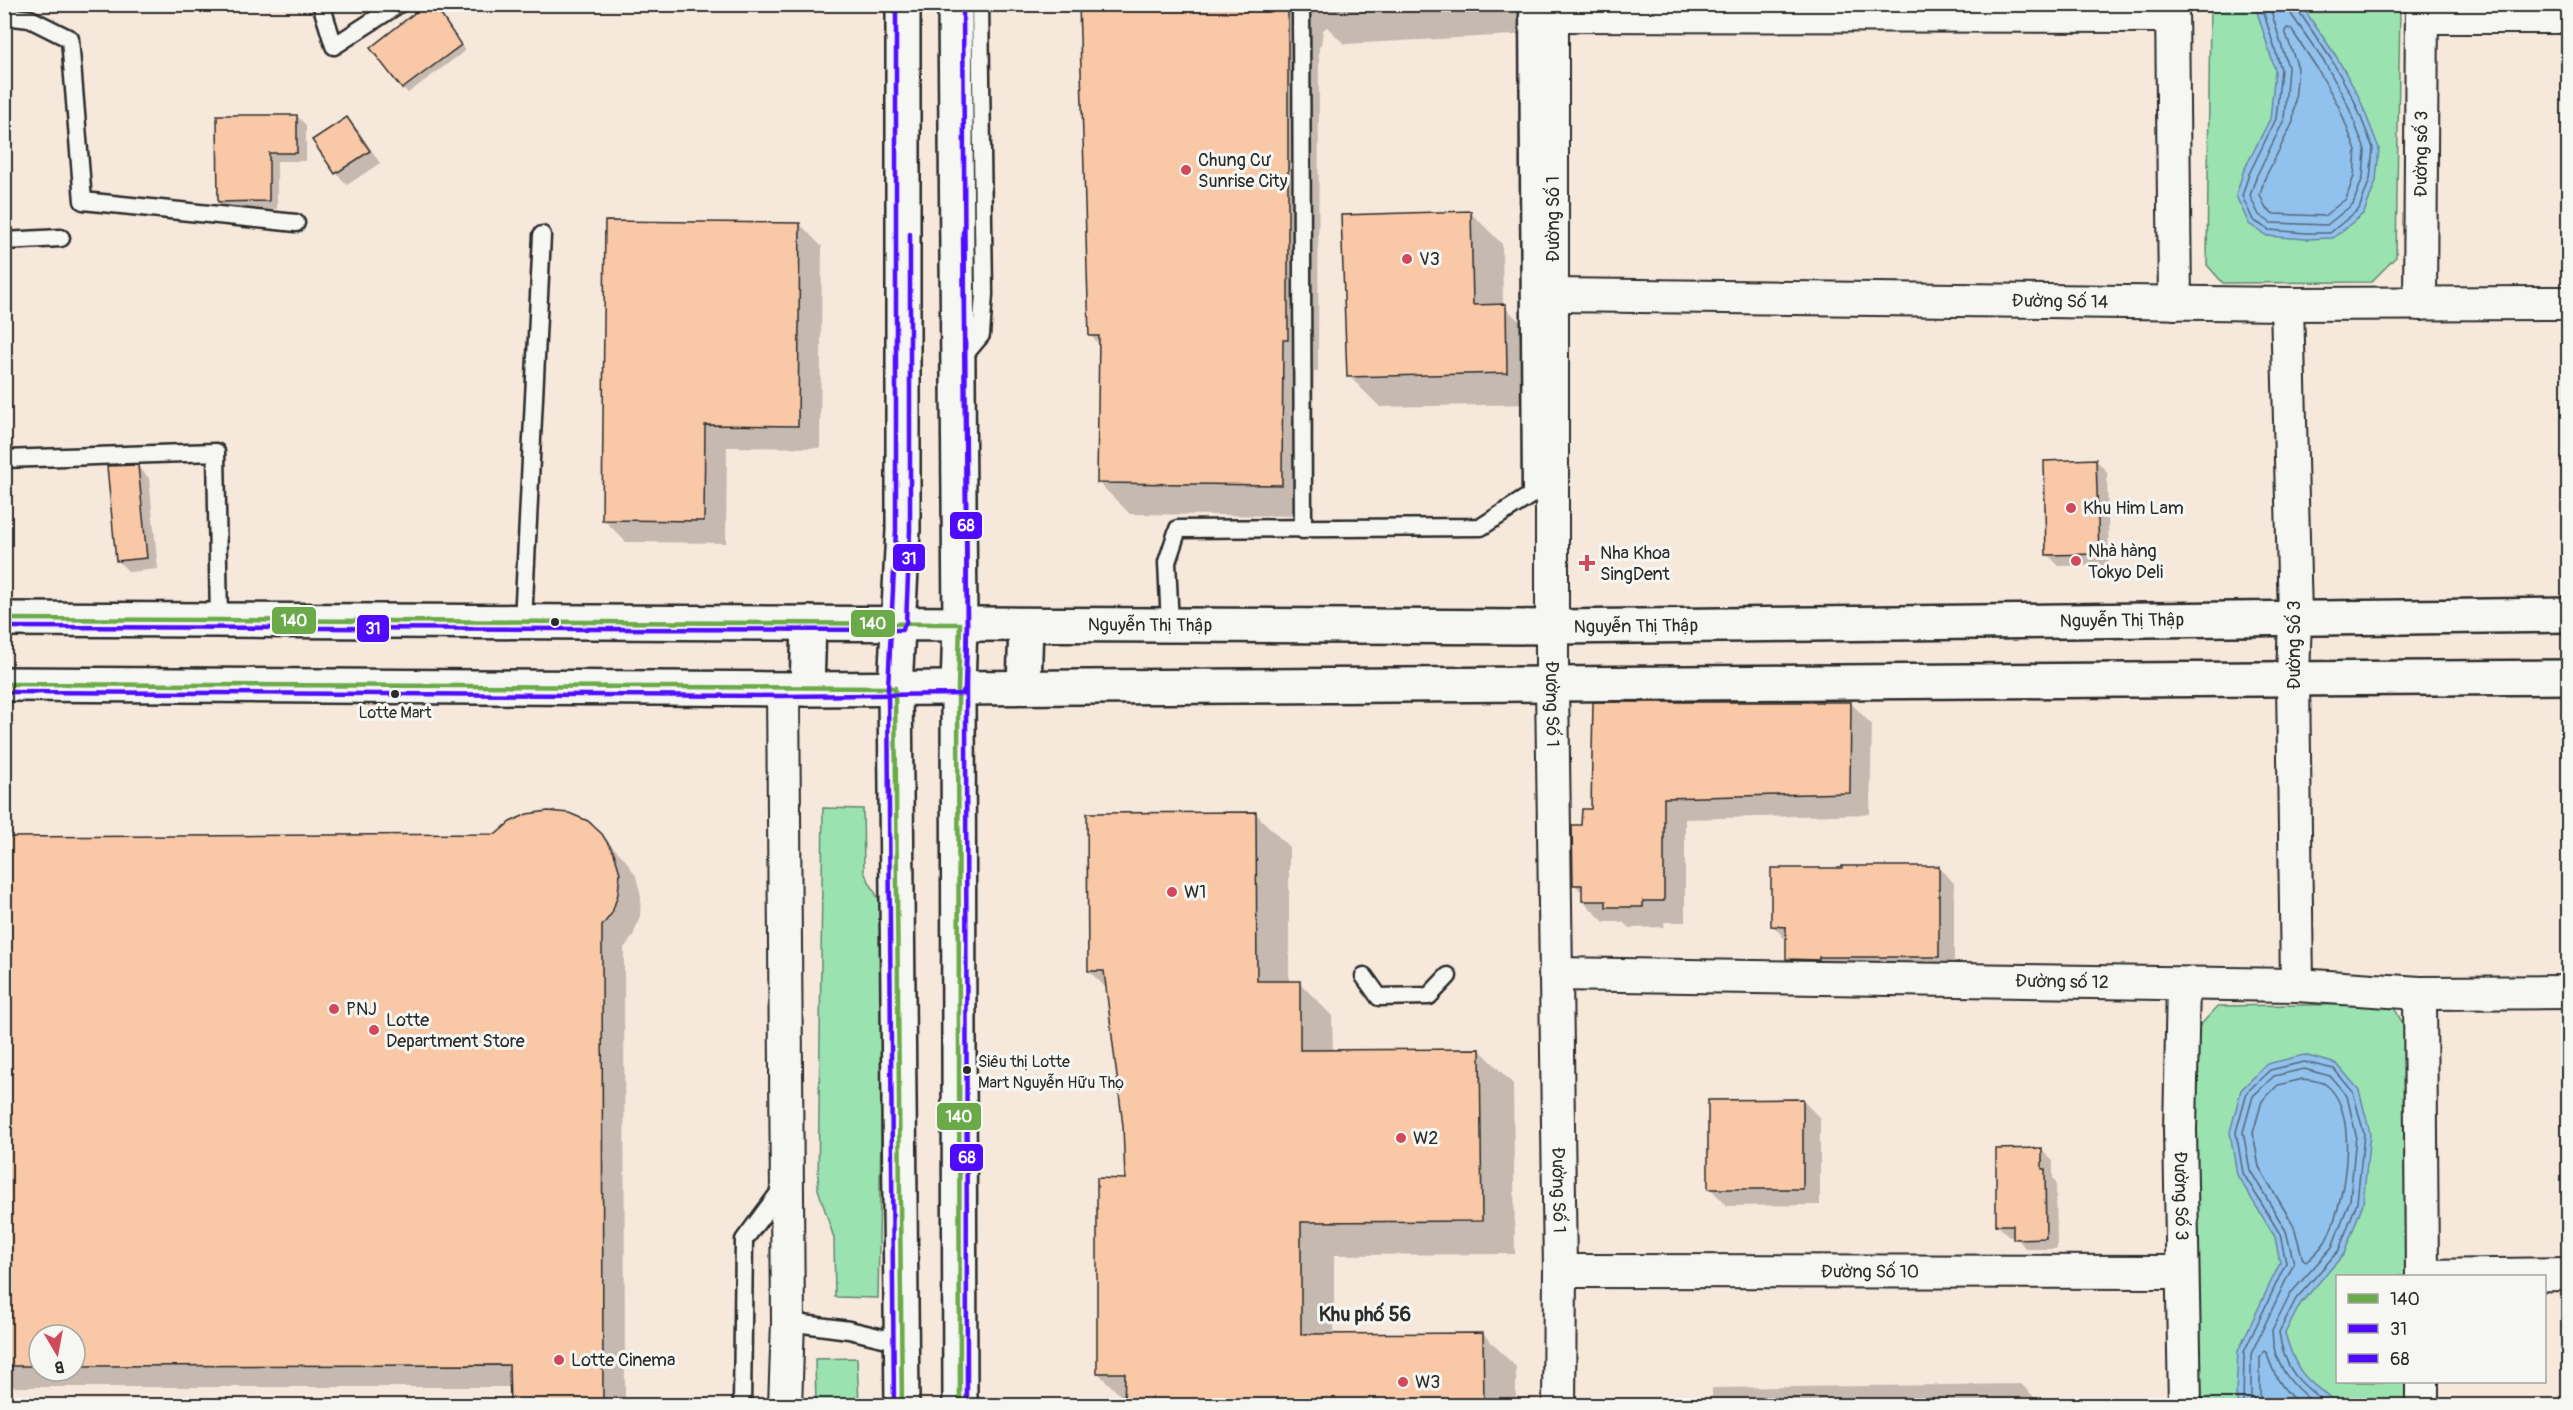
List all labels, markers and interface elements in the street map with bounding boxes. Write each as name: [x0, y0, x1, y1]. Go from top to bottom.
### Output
street label: Đường số 3: [2410, 111, 2433, 197]
place label: Chung Cư Sunrise City: [1198, 149, 1288, 193]
marker: Chung Cư Sunrise City: [1179, 163, 1193, 177]
street label: Đường Số 1: [1542, 176, 1565, 262]
place label: V3: [1419, 248, 1440, 271]
marker: V3: [1400, 252, 1414, 266]
street label: Đường Số 14: [2012, 290, 2109, 314]
place label: Khu Him Lam: [2083, 497, 2184, 520]
marker: Khu Him Lam: [2064, 501, 2078, 515]
line badge: 68: [949, 511, 983, 540]
text: 68: [957, 516, 975, 536]
place label: Nhà hàng Tokyo Deli: [2088, 540, 2163, 584]
place label: Nha Khoa SingDent: [1600, 542, 1671, 586]
line badge: 31: [892, 543, 926, 572]
text: 31: [901, 549, 917, 569]
marker: Nha Khoa SingDent: [1578, 554, 1596, 572]
marker: Nhà hàng Tokyo Deli: [2069, 554, 2083, 568]
street label: Đường Số 3: [2283, 600, 2306, 690]
line badge: 140: [271, 606, 317, 635]
line badge: 140: [850, 609, 896, 638]
street label: Nguyễn Thị Thập: [2060, 609, 2184, 633]
text: 140: [281, 611, 307, 631]
line badge: 31: [356, 614, 390, 643]
text: 140: [860, 614, 886, 634]
street label: Nguyễn Thị Thập: [1088, 614, 1212, 637]
street label: Nguyễn Thị Thập: [1574, 614, 1698, 639]
unlabelled marker: [549, 616, 561, 628]
text: 31: [365, 619, 381, 639]
street label: Đường Số 1: [1540, 661, 1564, 747]
marker: Lotte Mart: [389, 688, 401, 700]
place label: Lotte Mart: [359, 703, 432, 723]
place label: W1: [1184, 881, 1206, 904]
marker: W1: [1165, 885, 1179, 899]
street label: Đường số 12: [2015, 970, 2109, 994]
place label: PNJ: [346, 998, 377, 1021]
marker: PNJ: [327, 1002, 341, 1016]
place label: Lotte Department Store: [386, 1009, 525, 1053]
marker: Lotte Department Store: [367, 1023, 381, 1037]
place label: Siêu thị Lotte Mart Nguyễn Hữu Thọ: [978, 1052, 1125, 1093]
marker: Siêu thị Lotte Mart Nguyễn Hữu Thọ: [961, 1064, 973, 1076]
line badge: 140: [936, 1102, 982, 1131]
text: 140: [946, 1107, 972, 1127]
place label: W2: [1413, 1127, 1438, 1150]
marker: W2: [1394, 1131, 1408, 1145]
line badge: 68: [949, 1143, 984, 1172]
street label: Đường Số 1: [1546, 1147, 1570, 1233]
text: 68: [958, 1148, 976, 1168]
street label: Đường Số 3: [2168, 1151, 2193, 1241]
street label: Đường Số 10: [1821, 1260, 1919, 1284]
legend: [2336, 1275, 2546, 1383]
text: 140: [2390, 1288, 2420, 1311]
district label: Khu phố 56: [1319, 1302, 1412, 1327]
text: 31: [2390, 1318, 2407, 1341]
north arrow: [27, 1323, 87, 1383]
text: 68: [2390, 1348, 2410, 1371]
place label: Lotte Cinema: [571, 1349, 675, 1372]
marker: Lotte Cinema: [552, 1353, 566, 1367]
text: B: [53, 1356, 66, 1377]
place label: W3: [1415, 1371, 1440, 1394]
marker: W3: [1396, 1375, 1410, 1389]

